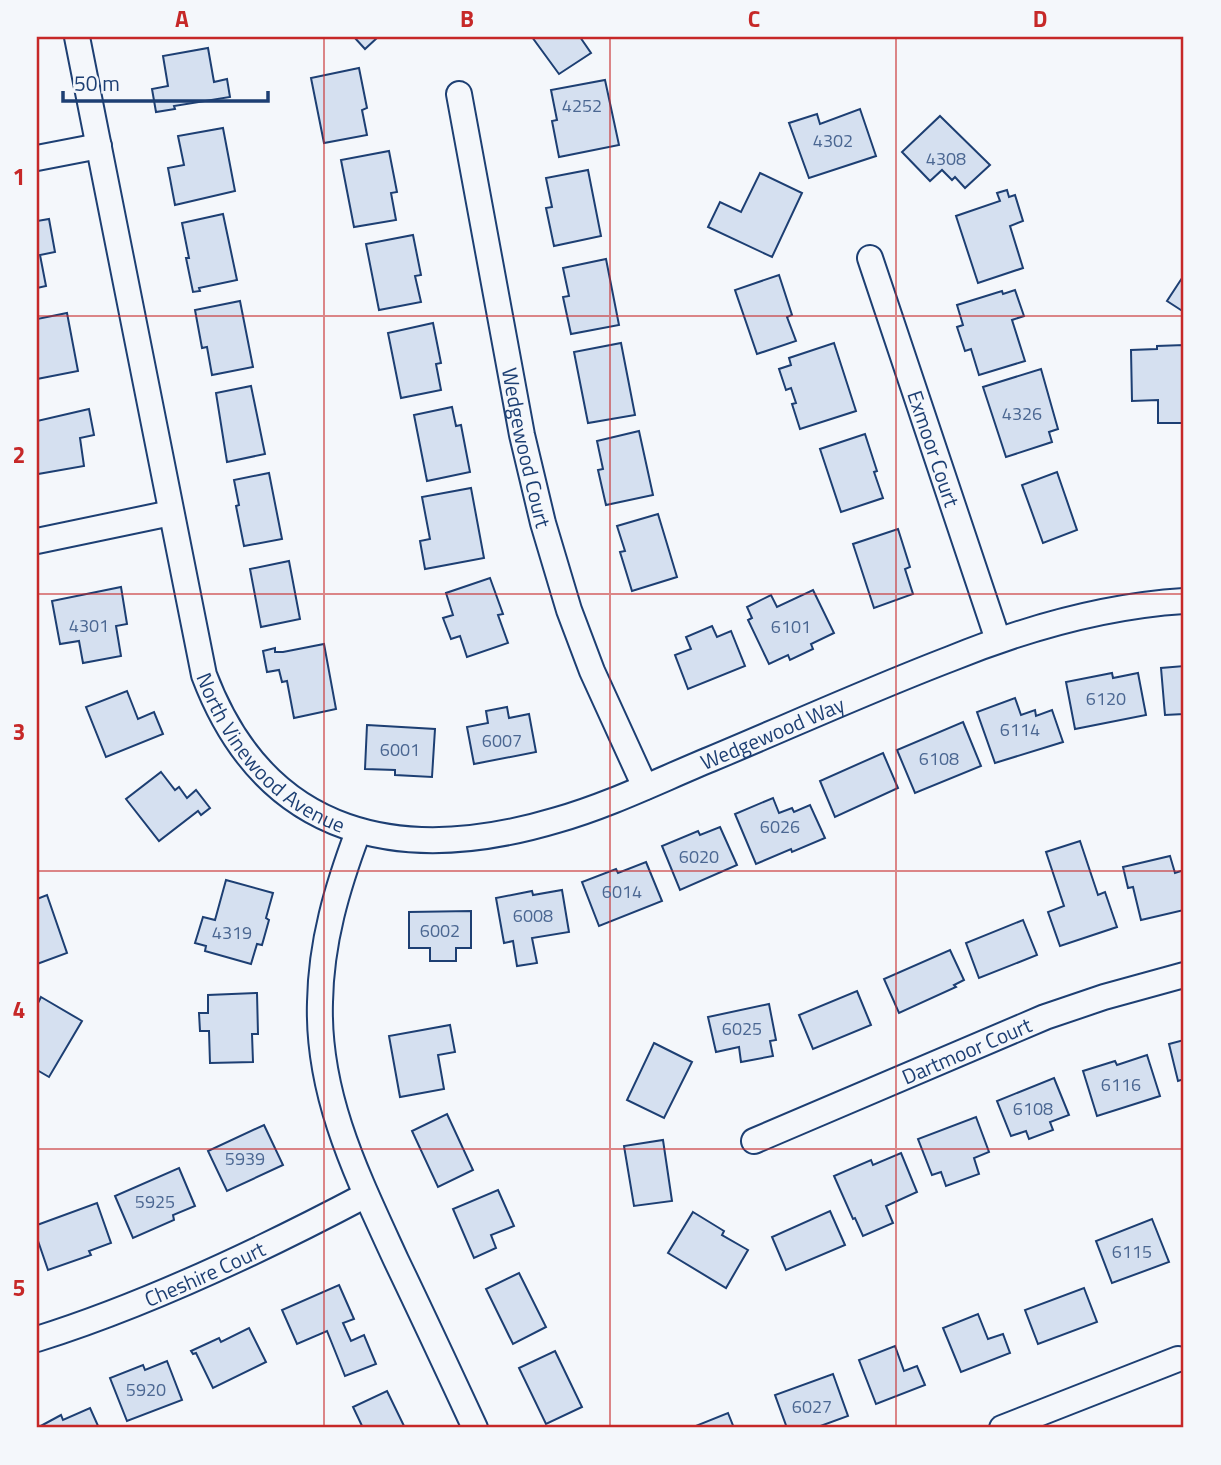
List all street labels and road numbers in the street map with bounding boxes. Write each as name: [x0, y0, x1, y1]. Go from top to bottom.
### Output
street label: Wedgewood Court: [494, 365, 560, 532]
street label: Exmoor Court: [899, 386, 968, 512]
street label: North Vinewood Avenue: [189, 668, 350, 841]
street label: Wedgewood Way: [695, 688, 849, 778]
street label: Dartmoor Court: [897, 1008, 1037, 1092]
street label: Cheshire Court: [139, 1232, 271, 1315]

